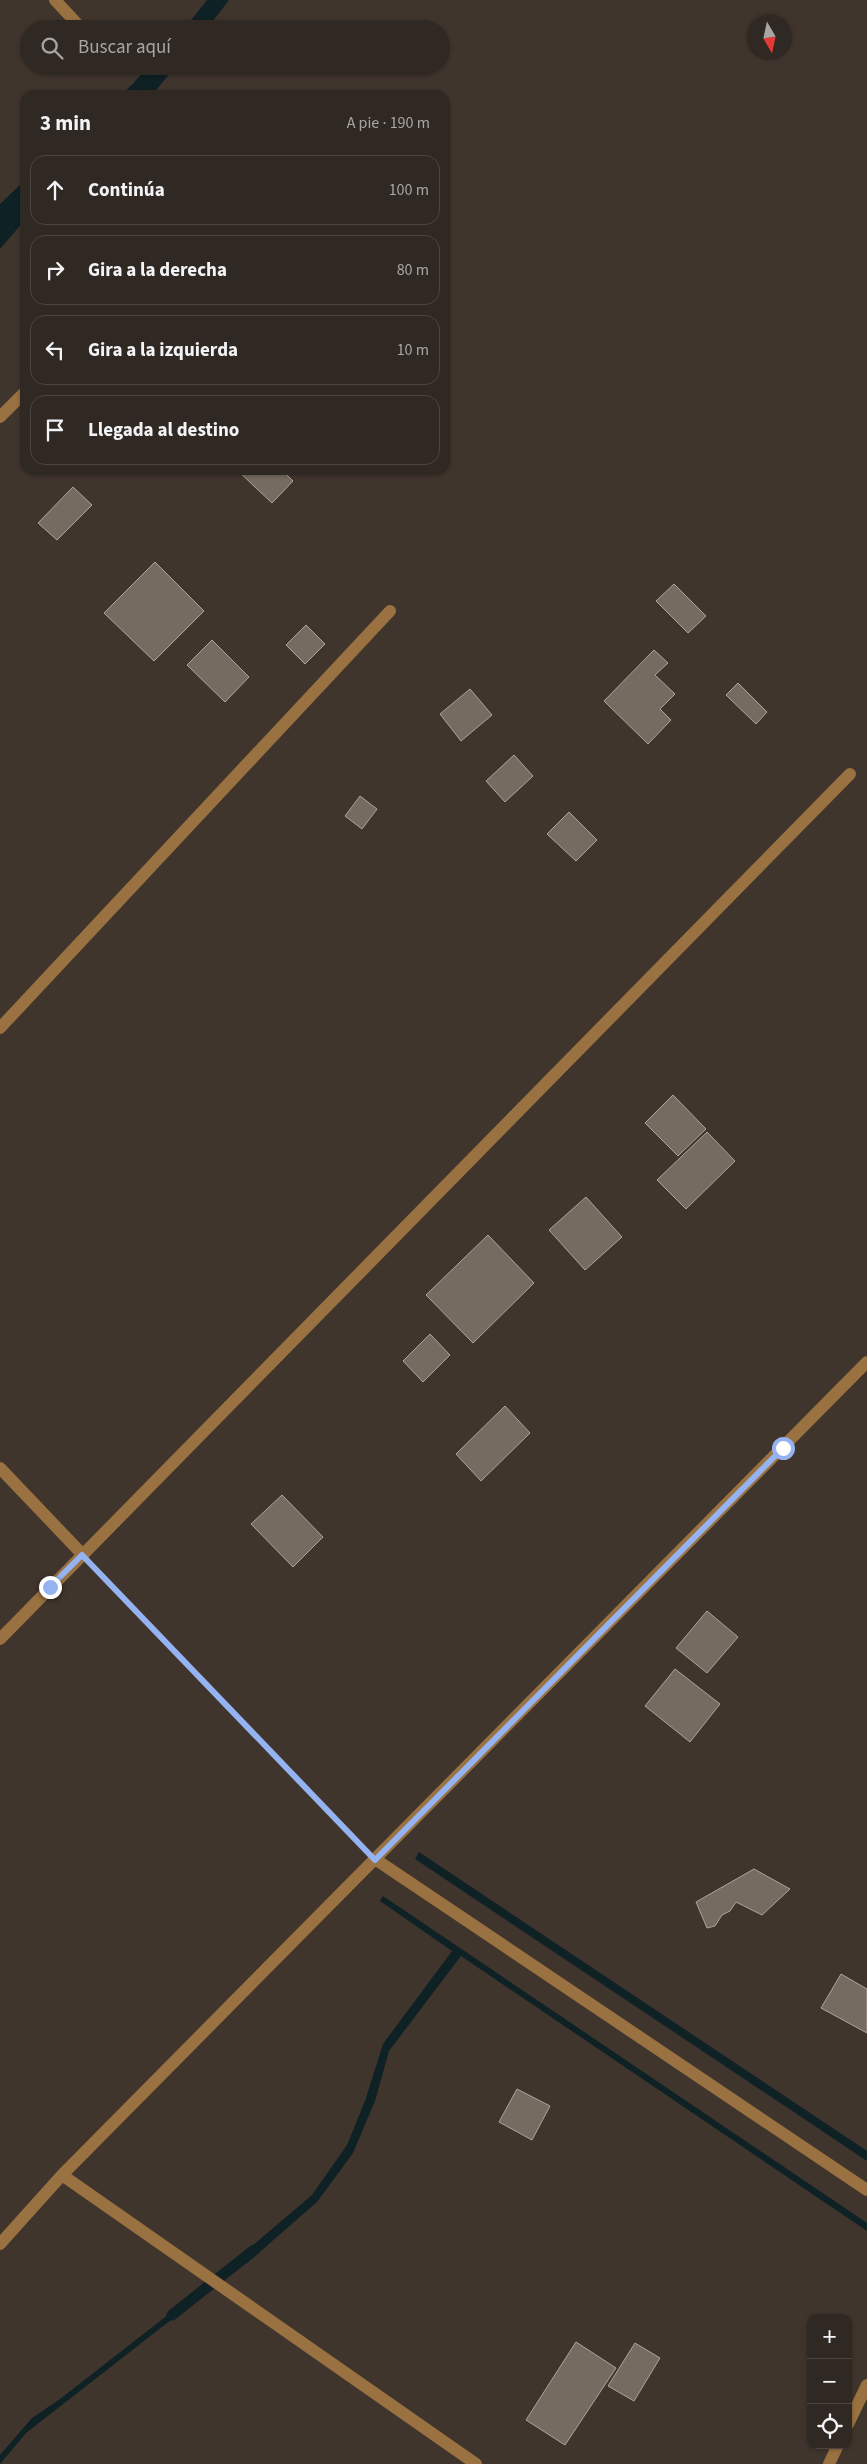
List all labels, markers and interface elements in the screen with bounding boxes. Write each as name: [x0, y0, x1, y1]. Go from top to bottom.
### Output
north arrow: [747, 15, 792, 60]
search box: [20, 20, 450, 75]
icon: search: [38, 34, 66, 62]
text: Buscar aquí: [78, 34, 171, 61]
text: 3 min: [40, 108, 91, 138]
text: A pie · 190 m: [347, 112, 430, 134]
icon: ahead: [41, 176, 69, 204]
text: Continúa: [88, 177, 165, 204]
text: 100 m: [389, 179, 429, 201]
icon: right: [41, 256, 69, 284]
text: Gira a la derecha: [88, 257, 227, 284]
text: 80 m: [397, 259, 429, 281]
icon: left: [41, 336, 69, 364]
text: Gira a la izquierda: [88, 337, 238, 364]
text: 10 m: [397, 339, 429, 361]
icon: arrive: [41, 416, 69, 444]
text: Llegada al destino: [88, 417, 239, 444]
route start: [772, 1437, 795, 1460]
route end: [39, 1576, 62, 1599]
map controls: [807, 2314, 852, 2449]
button: +: [807, 2314, 852, 2359]
button: −: [807, 2359, 852, 2404]
button: locate: [807, 2404, 852, 2449]

